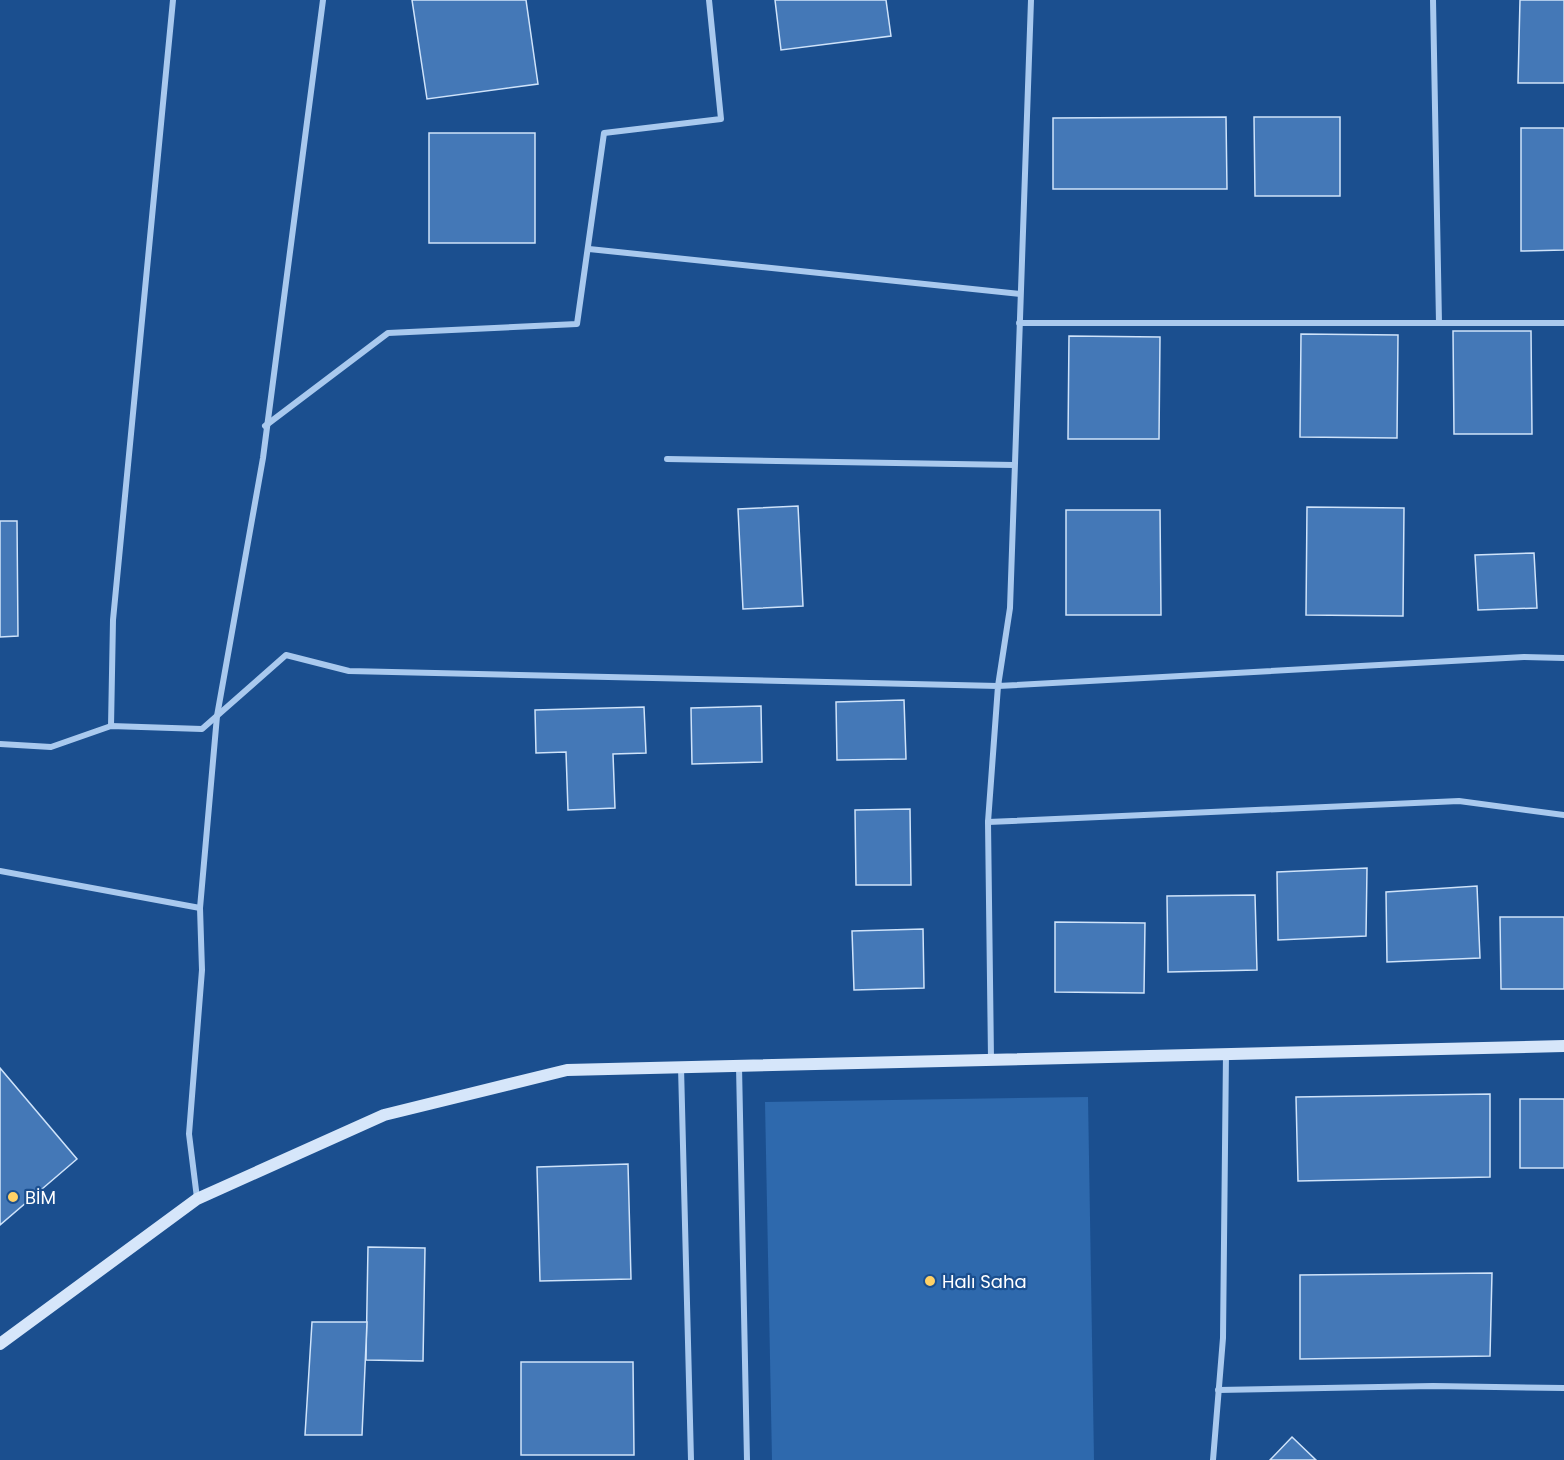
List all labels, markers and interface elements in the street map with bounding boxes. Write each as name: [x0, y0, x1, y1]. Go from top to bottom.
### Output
place label: BİM: [25, 1185, 56, 1210]
marker: BİM: [6, 1190, 20, 1204]
place label: Halı Saha: [942, 1269, 1027, 1294]
marker: Halı Saha: [923, 1274, 937, 1288]

